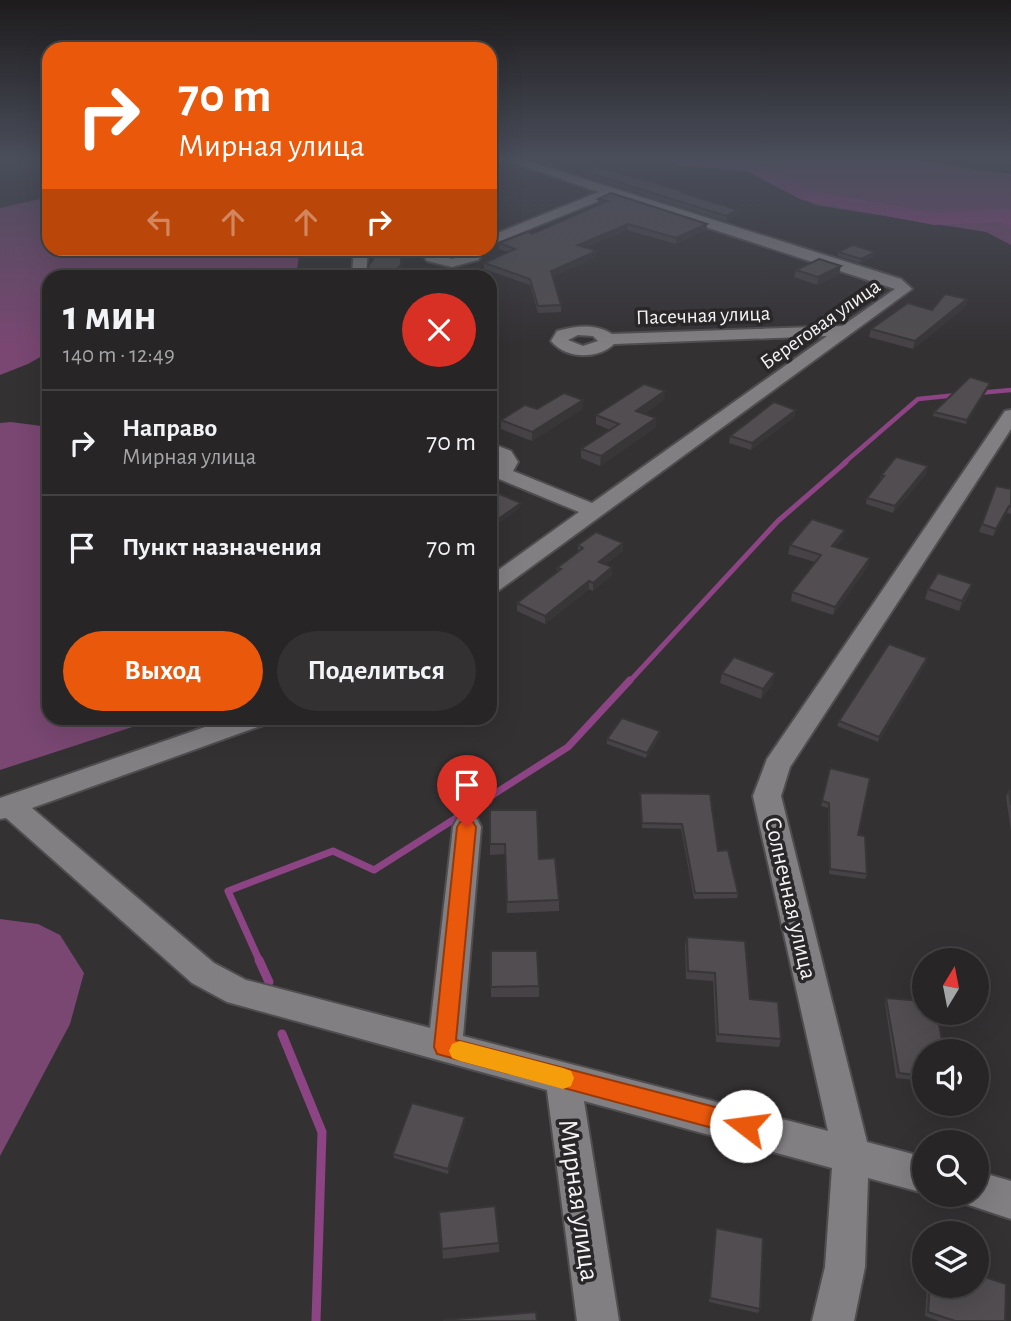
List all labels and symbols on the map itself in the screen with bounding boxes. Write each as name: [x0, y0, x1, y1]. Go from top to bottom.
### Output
street label: Береговая улица: [756, 275, 884, 373]
street label: Пасечная улица: [635, 303, 771, 328]
pin: [437, 755, 497, 827]
street label: Солнечная улица: [760, 815, 820, 982]
north arrow: [912, 948, 989, 1026]
position arrow: [709, 1089, 783, 1163]
street label: Мирная улица: [553, 1117, 603, 1283]

